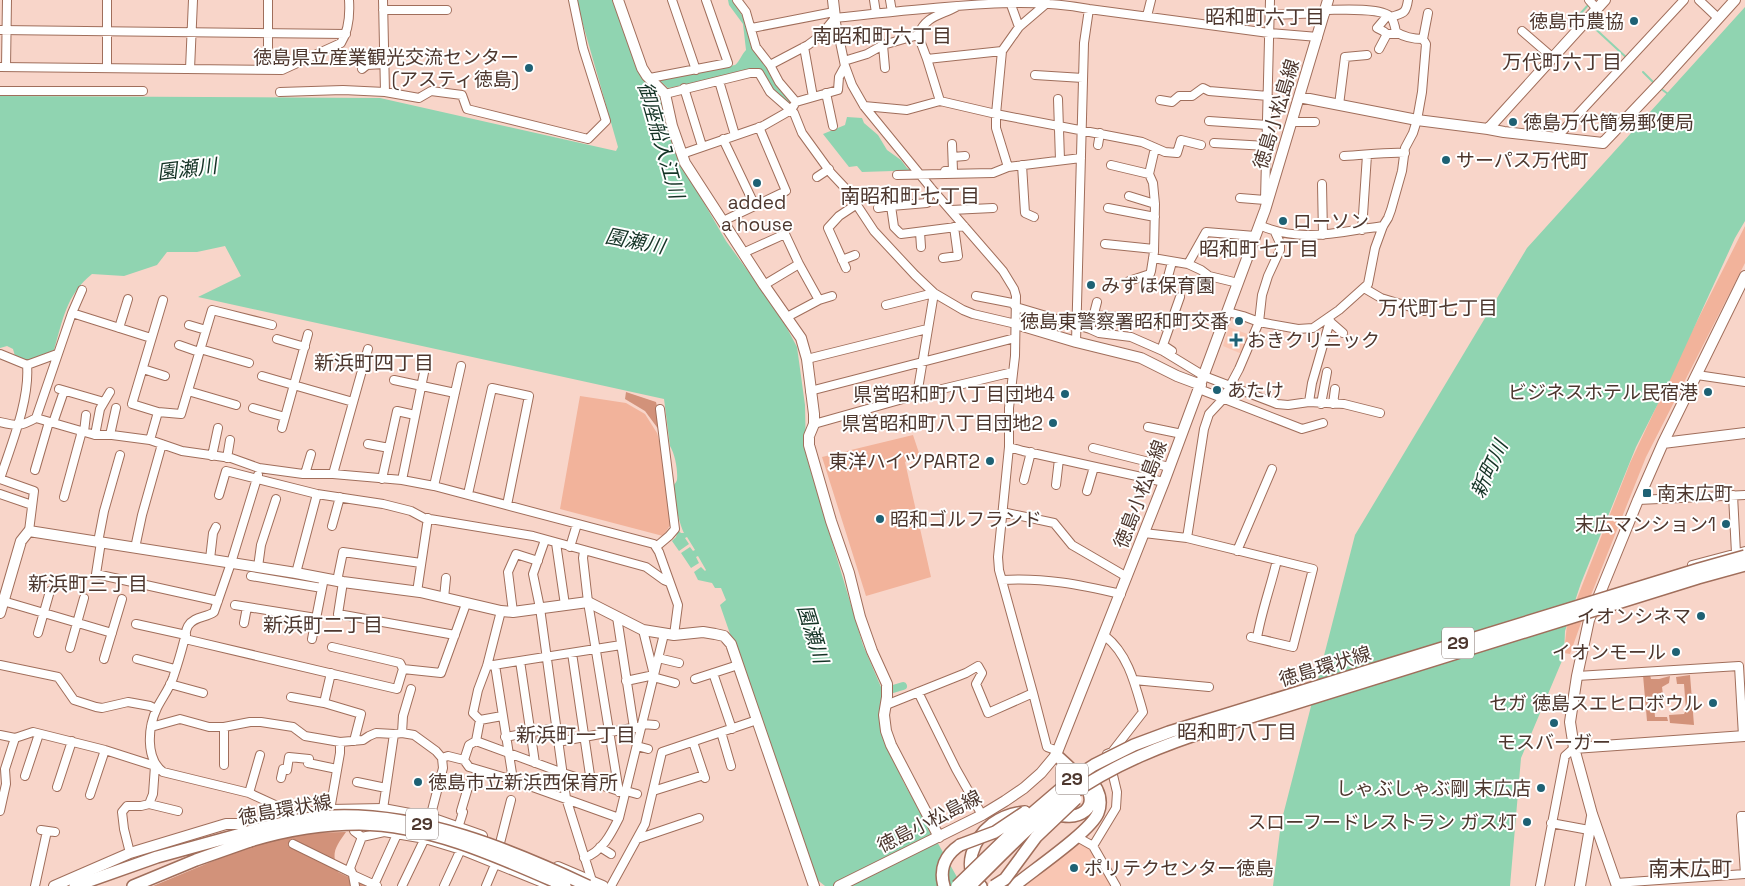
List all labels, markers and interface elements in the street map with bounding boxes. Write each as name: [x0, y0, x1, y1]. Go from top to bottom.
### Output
district label: 昭和町六丁目: [1205, 4, 1325, 30]
place label: 徳島市農協: [1529, 9, 1624, 34]
marker: 徳島市農協: [1628, 15, 1640, 27]
district label: 南昭和町六丁目: [812, 23, 952, 49]
place label: 徳島県立産業観光交流センター (アスティ徳島): [253, 45, 519, 92]
district label: 万代町六丁目: [1502, 49, 1622, 75]
street label: 徳島小松島線: [1248, 56, 1305, 172]
marker: 徳島県立産業観光交流センター (アスティ徳島): [523, 62, 535, 74]
water label: 御座船入江川: [632, 79, 691, 203]
place label: 徳島万代簡易郵便局: [1523, 110, 1694, 135]
marker: 徳島万代簡易郵便局: [1507, 116, 1519, 128]
place label: サーパス万代町: [1456, 148, 1589, 173]
water label: 園瀬川: [156, 152, 220, 186]
marker: サーパス万代町: [1440, 154, 1452, 166]
marker: added a house: [751, 177, 763, 189]
district label: 南昭和町七丁目: [840, 183, 980, 209]
place label: added a house: [721, 190, 793, 237]
place label: ローソン: [1293, 209, 1369, 234]
marker: ローソン: [1277, 215, 1289, 227]
water label: 園瀬川: [603, 223, 669, 260]
district label: 昭和町七丁目: [1199, 236, 1319, 262]
place label: みずほ保育園: [1101, 273, 1215, 298]
marker: みずほ保育園: [1085, 279, 1097, 291]
district label: 万代町七丁目: [1378, 295, 1498, 321]
place label: 徳島東警察署昭和町交番: [1020, 309, 1229, 334]
marker: 徳島東警察署昭和町交番: [1233, 315, 1245, 327]
place label: おきクリニック: [1247, 328, 1380, 353]
marker: おきクリニック: [1229, 333, 1243, 347]
district label: 新浜町四丁目: [314, 350, 434, 376]
place label: あたけ: [1227, 378, 1284, 403]
place label: ビジネスホテル民宿港: [1508, 380, 1698, 405]
place label: 県営昭和町八丁目団地4: [853, 382, 1055, 407]
marker: あたけ: [1211, 384, 1223, 396]
marker: ビジネスホテル民宿港: [1702, 386, 1714, 398]
marker: 県営昭和町八丁目団地4: [1059, 388, 1071, 400]
place label: 県営昭和町八丁目団地2: [842, 411, 1043, 436]
marker: 県営昭和町八丁目団地2: [1047, 417, 1059, 429]
water label: 新町川: [1465, 435, 1514, 502]
street label: 徳島小松島線: [1108, 436, 1173, 552]
place label: 東洋ハイツPART2: [829, 449, 980, 474]
marker: 東洋ハイツPART2: [984, 455, 996, 467]
place label: 南末広町: [1657, 481, 1733, 506]
marker: 南末広町: [1641, 487, 1653, 499]
place label: 昭和ゴルフランド: [890, 507, 1042, 532]
place label: 末広マンション1: [1575, 512, 1716, 537]
marker: 昭和ゴルフランド: [874, 513, 886, 525]
marker: 末広マンション1: [1720, 518, 1732, 530]
district label: 新浜町三丁目: [28, 571, 148, 597]
water label: 園瀬川: [792, 602, 835, 668]
place label: イオンシネマ: [1577, 604, 1691, 629]
marker: イオンシネマ: [1695, 610, 1707, 622]
district label: 新浜町二丁目: [263, 612, 383, 638]
road number: 29: [1442, 628, 1474, 658]
place label: イオンモール: [1552, 640, 1666, 665]
street label: 徳島環状線: [1276, 641, 1374, 692]
marker: イオンモール: [1670, 646, 1682, 658]
place label: セガ 徳島スエヒロボウル: [1489, 691, 1703, 716]
marker: セガ 徳島スエヒロボウル: [1707, 697, 1719, 709]
marker: モスバーガー: [1548, 717, 1560, 729]
district label: 昭和町八丁目: [1177, 719, 1297, 745]
district label: 新浜町一丁目: [516, 722, 636, 748]
place label: モスバーガー: [1497, 730, 1611, 755]
road number: 29: [1056, 764, 1088, 794]
place label: 徳島市立新浜西保育所: [428, 770, 618, 795]
marker: 徳島市立新浜西保育所: [412, 776, 424, 788]
place label: しゃぶしゃぶ剛 末広店: [1336, 776, 1531, 801]
marker: しゃぶしゃぶ剛 末広店: [1535, 782, 1547, 794]
street label: 徳島小松島線: [873, 784, 986, 858]
street label: 徳島環状線: [236, 789, 334, 830]
road number: 29: [406, 809, 438, 840]
place label: スローフードレストラン ガス灯: [1247, 810, 1517, 835]
marker: スローフードレストラン ガス灯: [1521, 816, 1533, 828]
district label: 南末広町: [1648, 855, 1732, 882]
place label: ポリテクセンター徳島: [1084, 856, 1274, 881]
marker: ポリテクセンター徳島: [1068, 862, 1080, 874]

